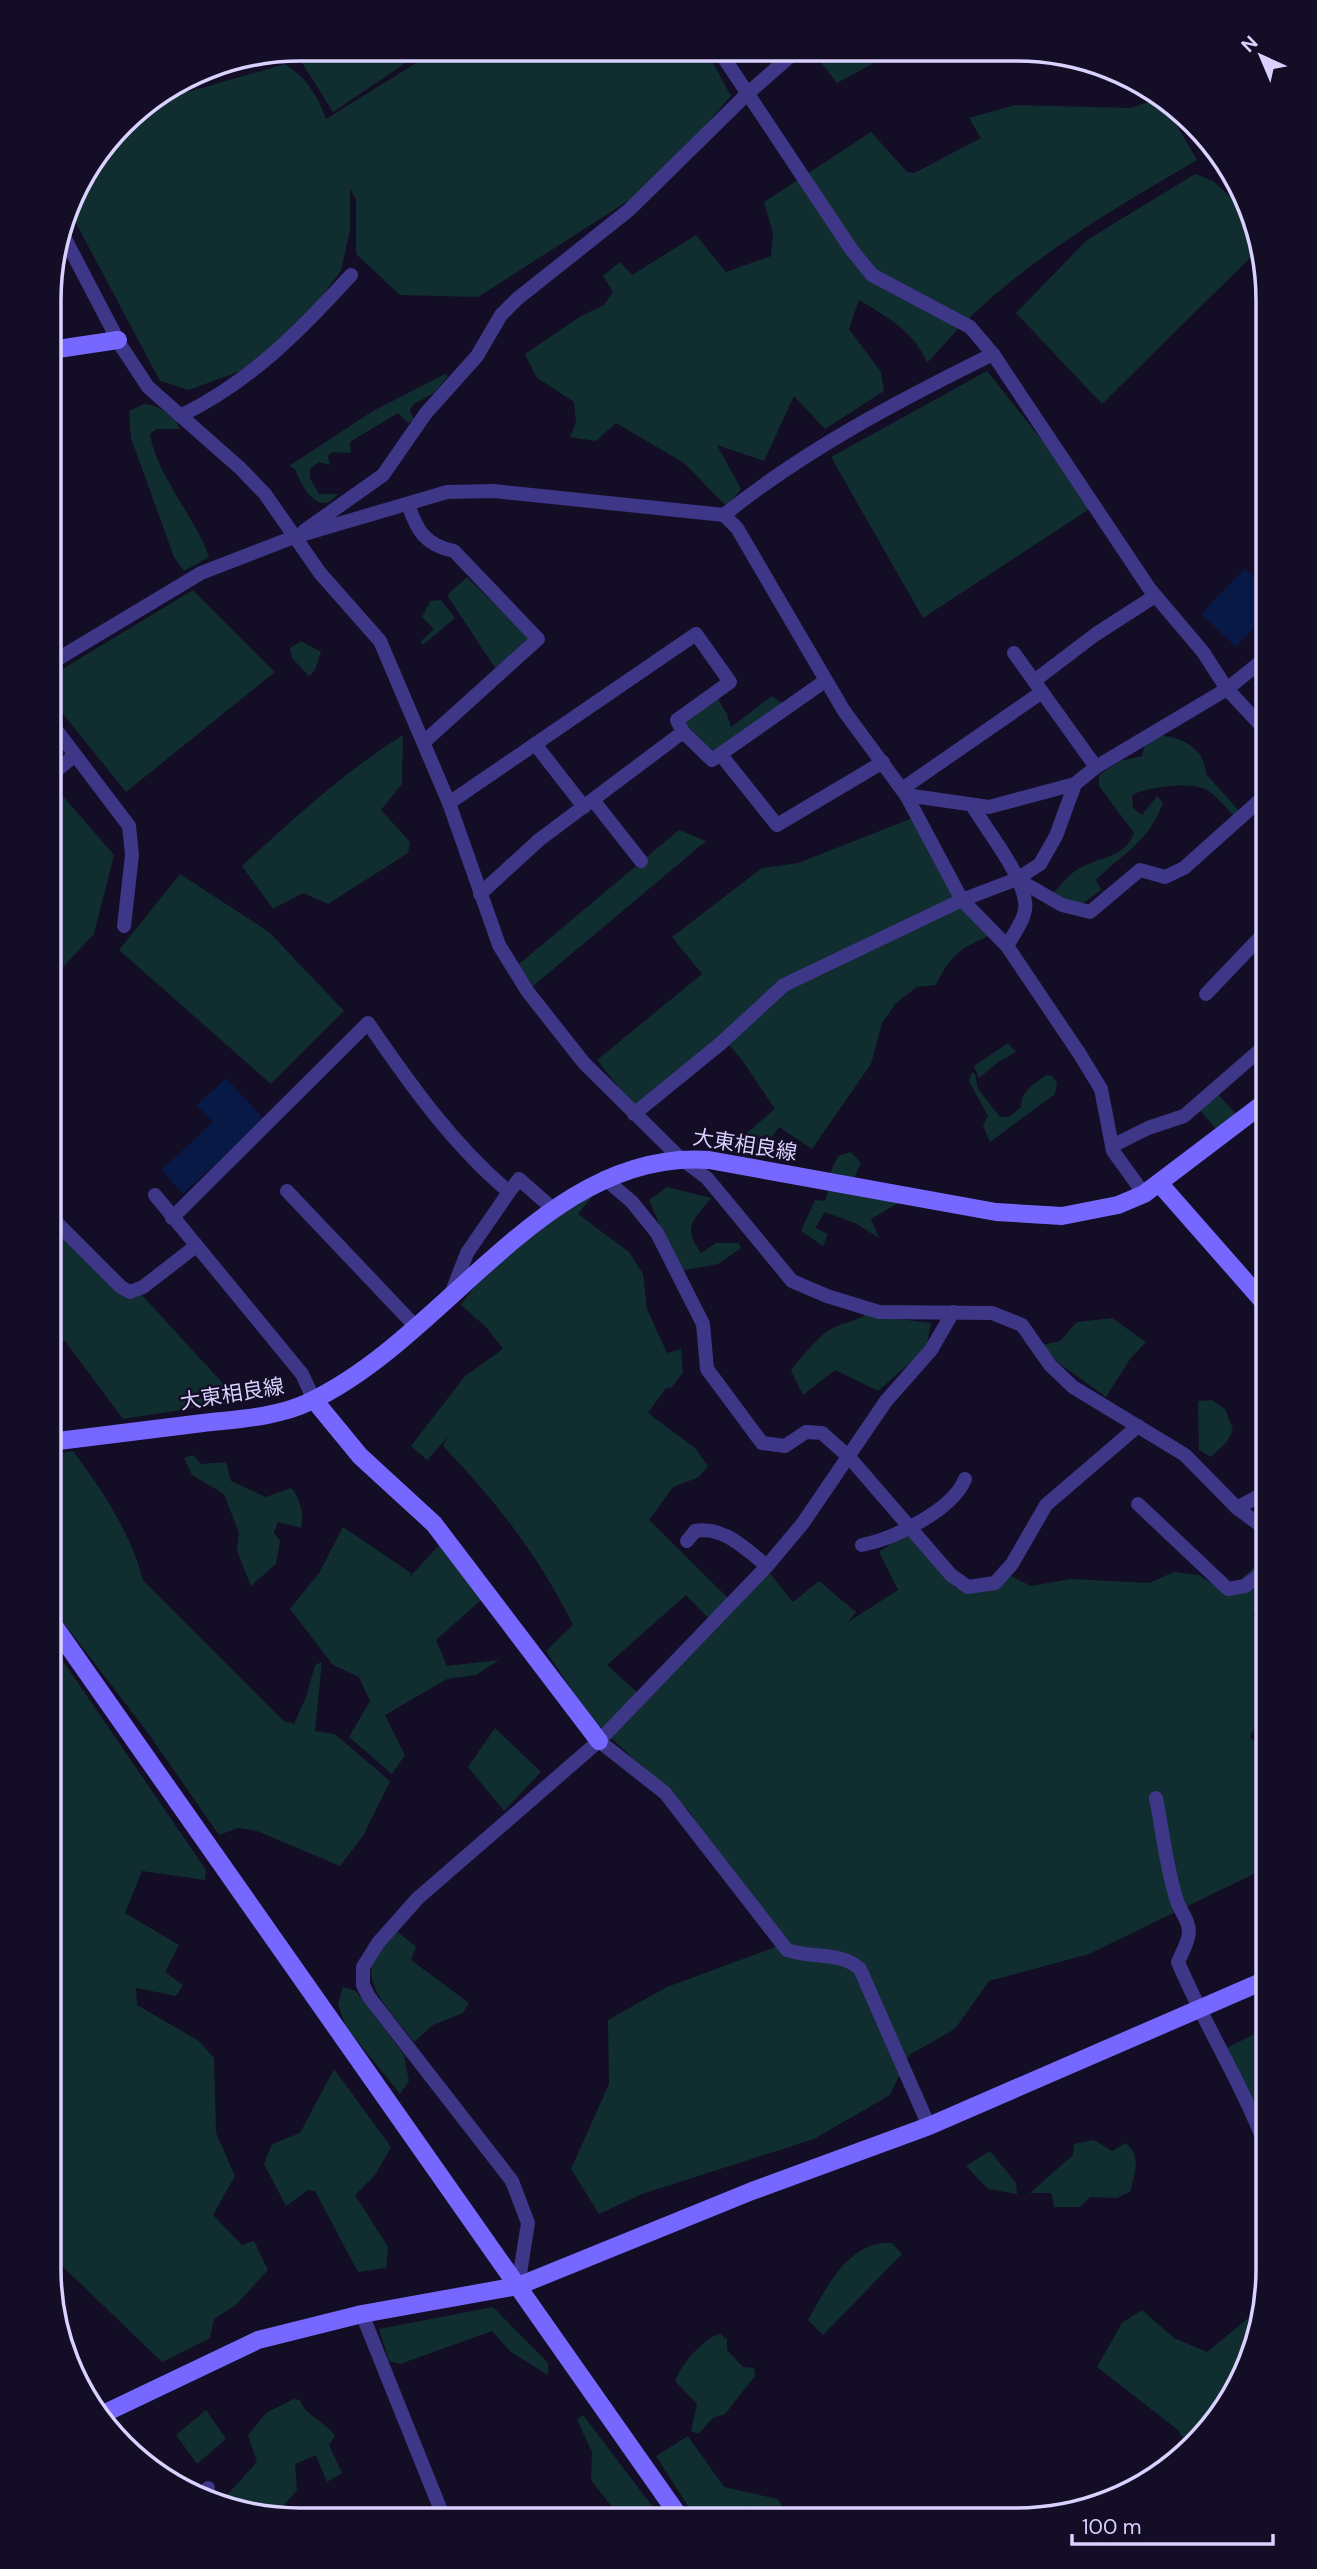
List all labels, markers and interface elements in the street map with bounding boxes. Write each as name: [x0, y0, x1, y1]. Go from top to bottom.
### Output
north arrow: [1226, 21, 1296, 91]
text: N: [1236, 30, 1263, 58]
street label: 大東相良線: [691, 1123, 799, 1167]
street label: 大東相良線: [178, 1372, 286, 1416]
scale bar: [1072, 2502, 1273, 2546]
text: 100 m: [1082, 2513, 1142, 2541]

